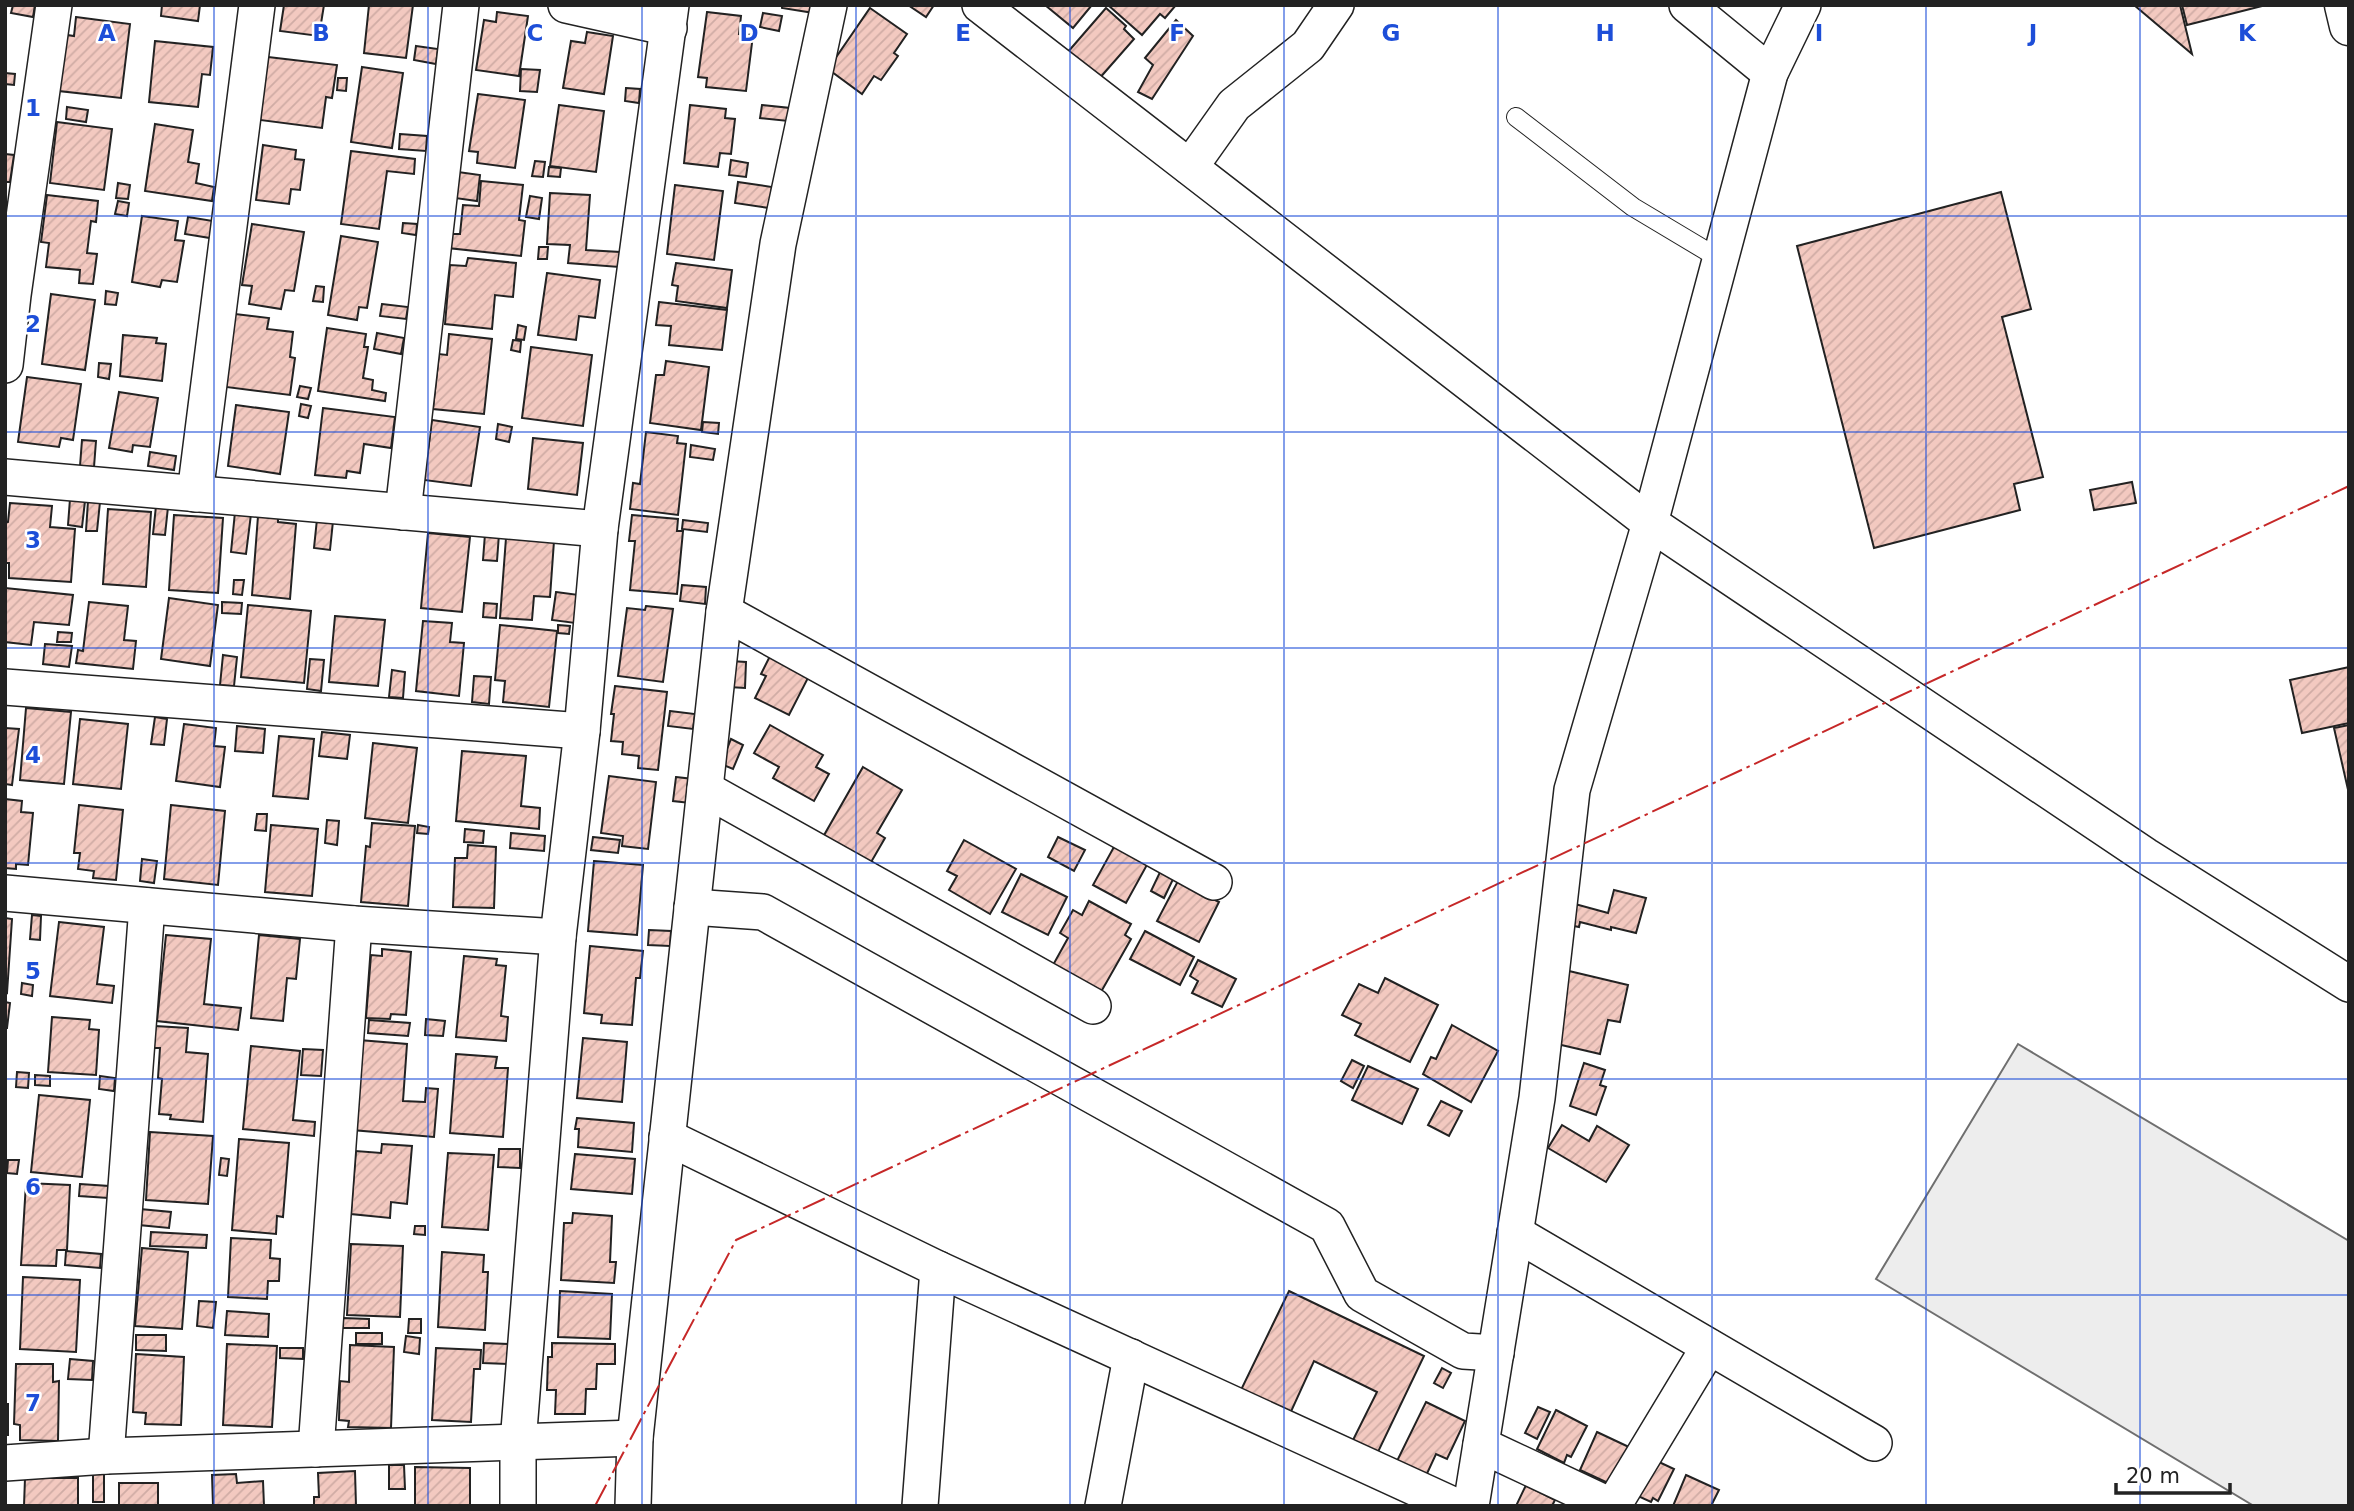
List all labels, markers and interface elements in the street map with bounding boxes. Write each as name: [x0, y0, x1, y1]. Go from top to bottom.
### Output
text: A: [98, 20, 116, 46]
text: B: [312, 20, 330, 46]
text: C: [527, 20, 543, 46]
text: D: [739, 20, 759, 46]
text: E: [955, 20, 971, 46]
text: F: [1169, 20, 1185, 46]
text: G: [1382, 20, 1400, 46]
text: H: [1595, 20, 1615, 46]
text: I: [1815, 20, 1823, 46]
text: J: [2027, 20, 2037, 46]
text: K: [2238, 20, 2257, 46]
text: 1: [25, 95, 41, 121]
text: 2: [25, 311, 41, 337]
text: 3: [25, 527, 41, 553]
text: 4: [25, 742, 41, 768]
text: 5: [25, 958, 41, 984]
text: 6: [25, 1174, 41, 1200]
text: 7: [25, 1390, 41, 1416]
scale bar: [2116, 1452, 2230, 1496]
text: 20 m: [2126, 1464, 2180, 1488]

